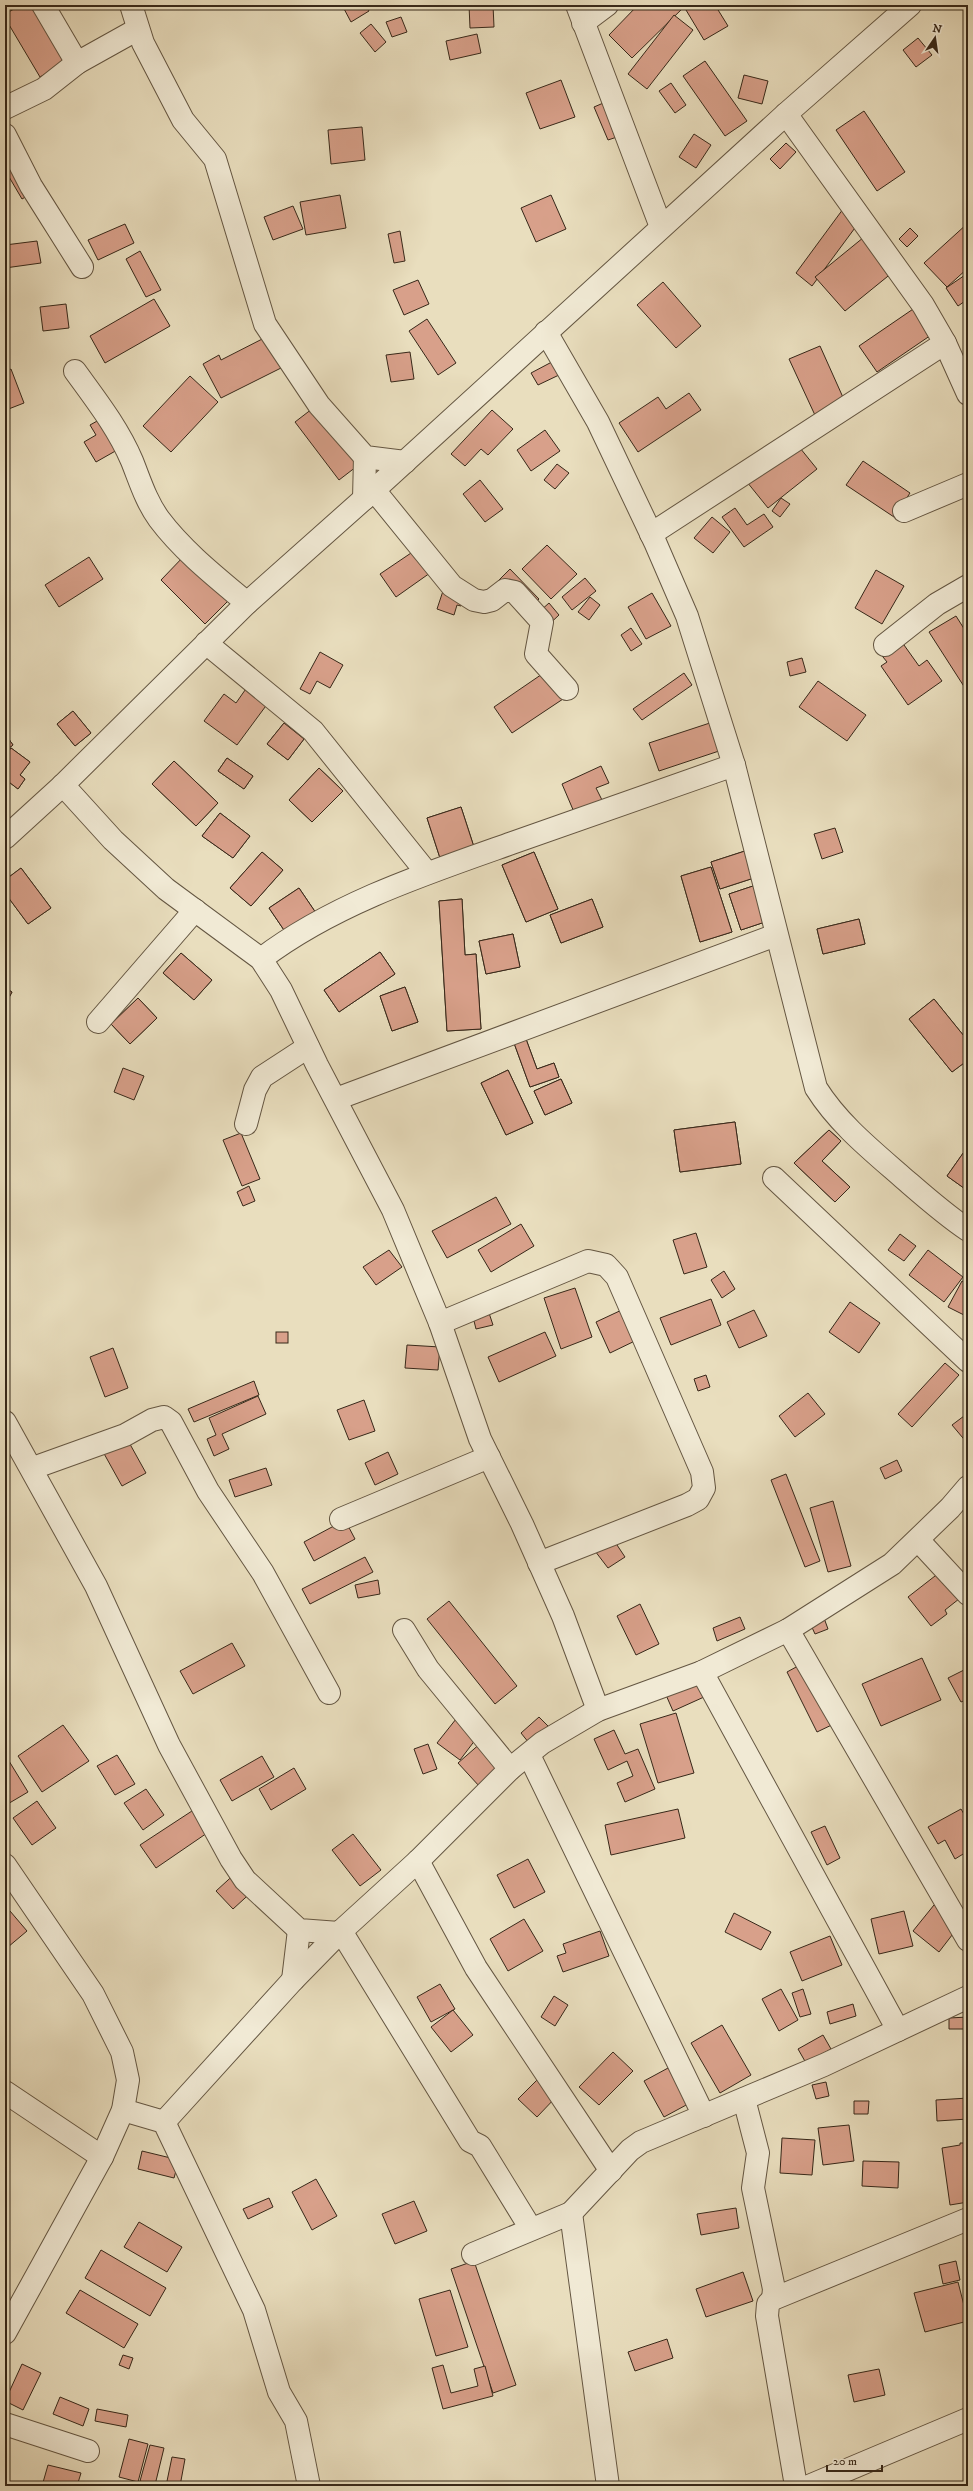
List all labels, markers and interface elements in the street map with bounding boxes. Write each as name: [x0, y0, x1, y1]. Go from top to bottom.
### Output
north arrow: [915, 18, 955, 58]
text: N: [931, 21, 943, 37]
scale bar: [827, 2447, 882, 2473]
text: 20 m: [833, 2454, 857, 2469]

